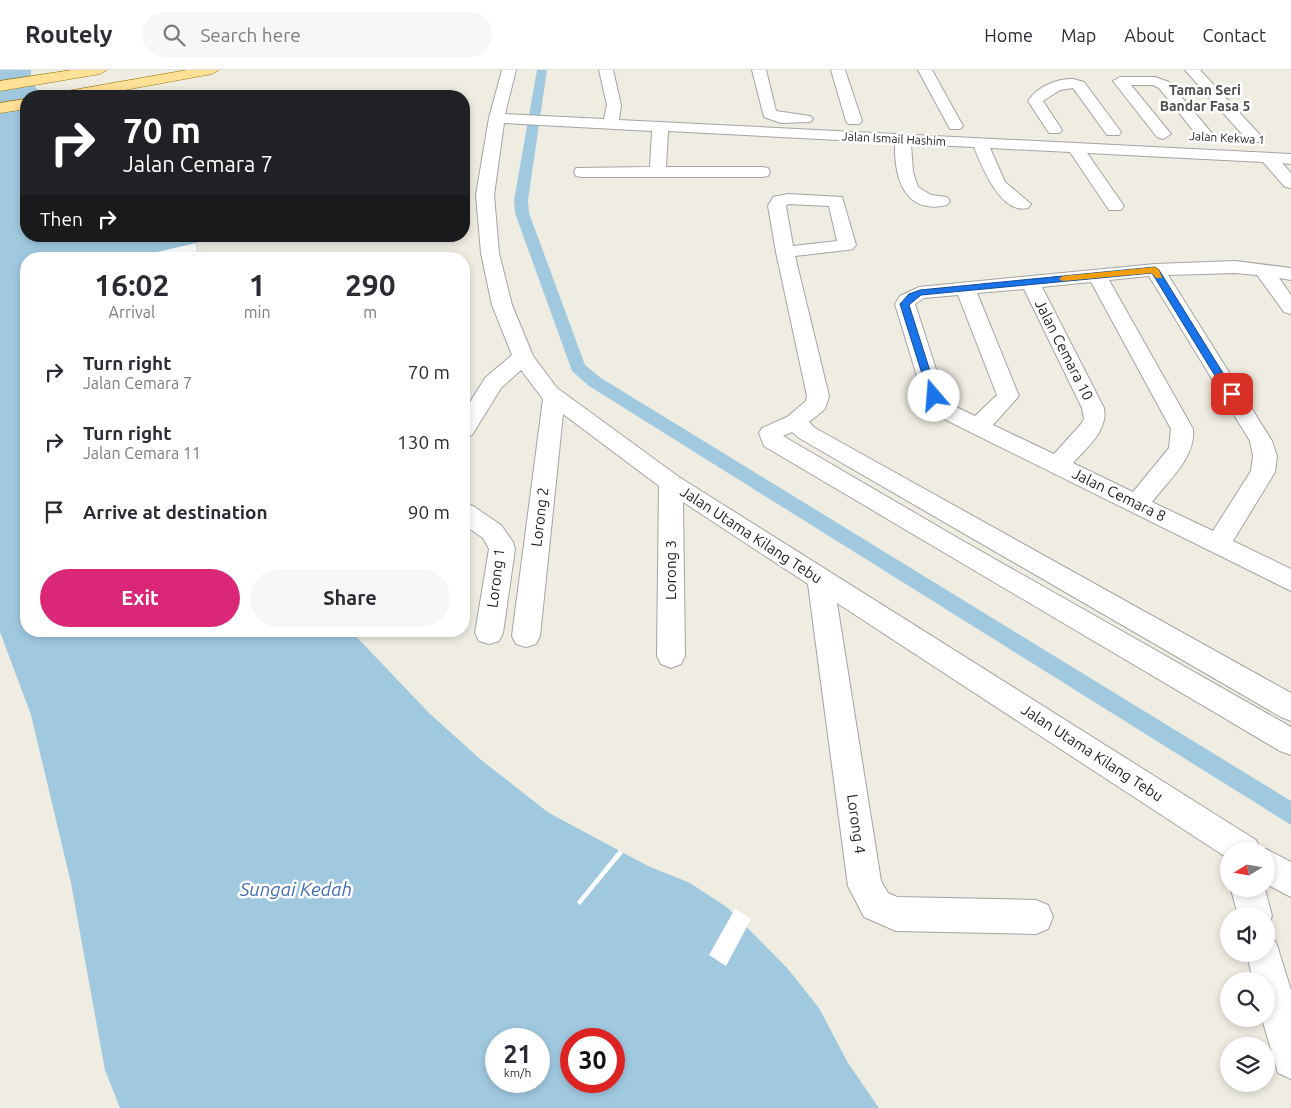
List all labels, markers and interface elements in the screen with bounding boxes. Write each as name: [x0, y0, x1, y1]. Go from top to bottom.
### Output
search box: [142, 12, 492, 57]
text: Routely: [25, 21, 112, 48]
icon: search: [160, 21, 188, 49]
text: Search here: [200, 24, 301, 46]
text: Home: [984, 25, 1033, 45]
text: Map: [1061, 25, 1096, 45]
text: About: [1124, 25, 1174, 45]
text: Contact: [1202, 25, 1266, 45]
district label: Taman Seri Bandar Fasa 5: [1160, 82, 1250, 114]
icon: right: [40, 110, 105, 175]
text: 70 m: [123, 110, 201, 150]
street label: Jalan Ismail Hashim: [842, 129, 947, 148]
street label: Jalan Kekwa 1: [1189, 129, 1265, 146]
text: Jalan Cemara 7: [123, 151, 273, 176]
icon: right: [93, 205, 121, 233]
text: Then: [40, 208, 83, 230]
text: 16:02: [94, 268, 169, 302]
text: 1: [249, 268, 266, 302]
text: 290: [345, 268, 396, 302]
street label: Jalan Cemara 10: [1032, 297, 1097, 403]
text: Arrival: [109, 303, 155, 321]
text: min: [244, 303, 271, 321]
text: m: [363, 303, 377, 321]
text: Turn right: [83, 352, 171, 374]
icon: right: [40, 358, 68, 386]
text: 70 m: [408, 361, 450, 383]
position arrow: [907, 369, 959, 421]
pin: [1211, 373, 1253, 415]
text: Jalan Cemara 7: [83, 374, 192, 392]
icon: arrive: [1218, 380, 1246, 408]
text: Turn right: [83, 422, 171, 444]
icon: right: [40, 428, 68, 456]
text: 130 m: [397, 431, 450, 453]
text: Jalan Cemara 11: [83, 444, 201, 462]
street label: Jalan Cemara 8: [1070, 465, 1169, 525]
street label: Jalan Utama Kilang Tebu: [677, 482, 825, 587]
street label: Lorong 2: [527, 486, 552, 548]
icon: arrive: [40, 498, 68, 526]
text: Arrive at destination: [83, 501, 268, 523]
text: 90 m: [408, 501, 450, 523]
street label: Lorong 3: [662, 540, 679, 600]
street label: Lorong 1: [483, 547, 508, 609]
button: Exit: [40, 569, 240, 627]
button: Share: [250, 569, 450, 627]
street label: Jalan Utama Kilang Tebu: [1018, 700, 1166, 805]
street label: Lorong 4: [844, 793, 869, 855]
north arrow: [1220, 842, 1275, 898]
map controls: [1220, 842, 1275, 1092]
water label: Sungai Kedah: [239, 878, 352, 900]
button: sound: [1220, 907, 1275, 962]
button: search: [1220, 972, 1275, 1027]
speed limit sign: 30: [560, 1028, 625, 1093]
button: layers: [1220, 1037, 1275, 1092]
text: 21: [503, 1040, 532, 1068]
text: km/h: [504, 1066, 531, 1079]

